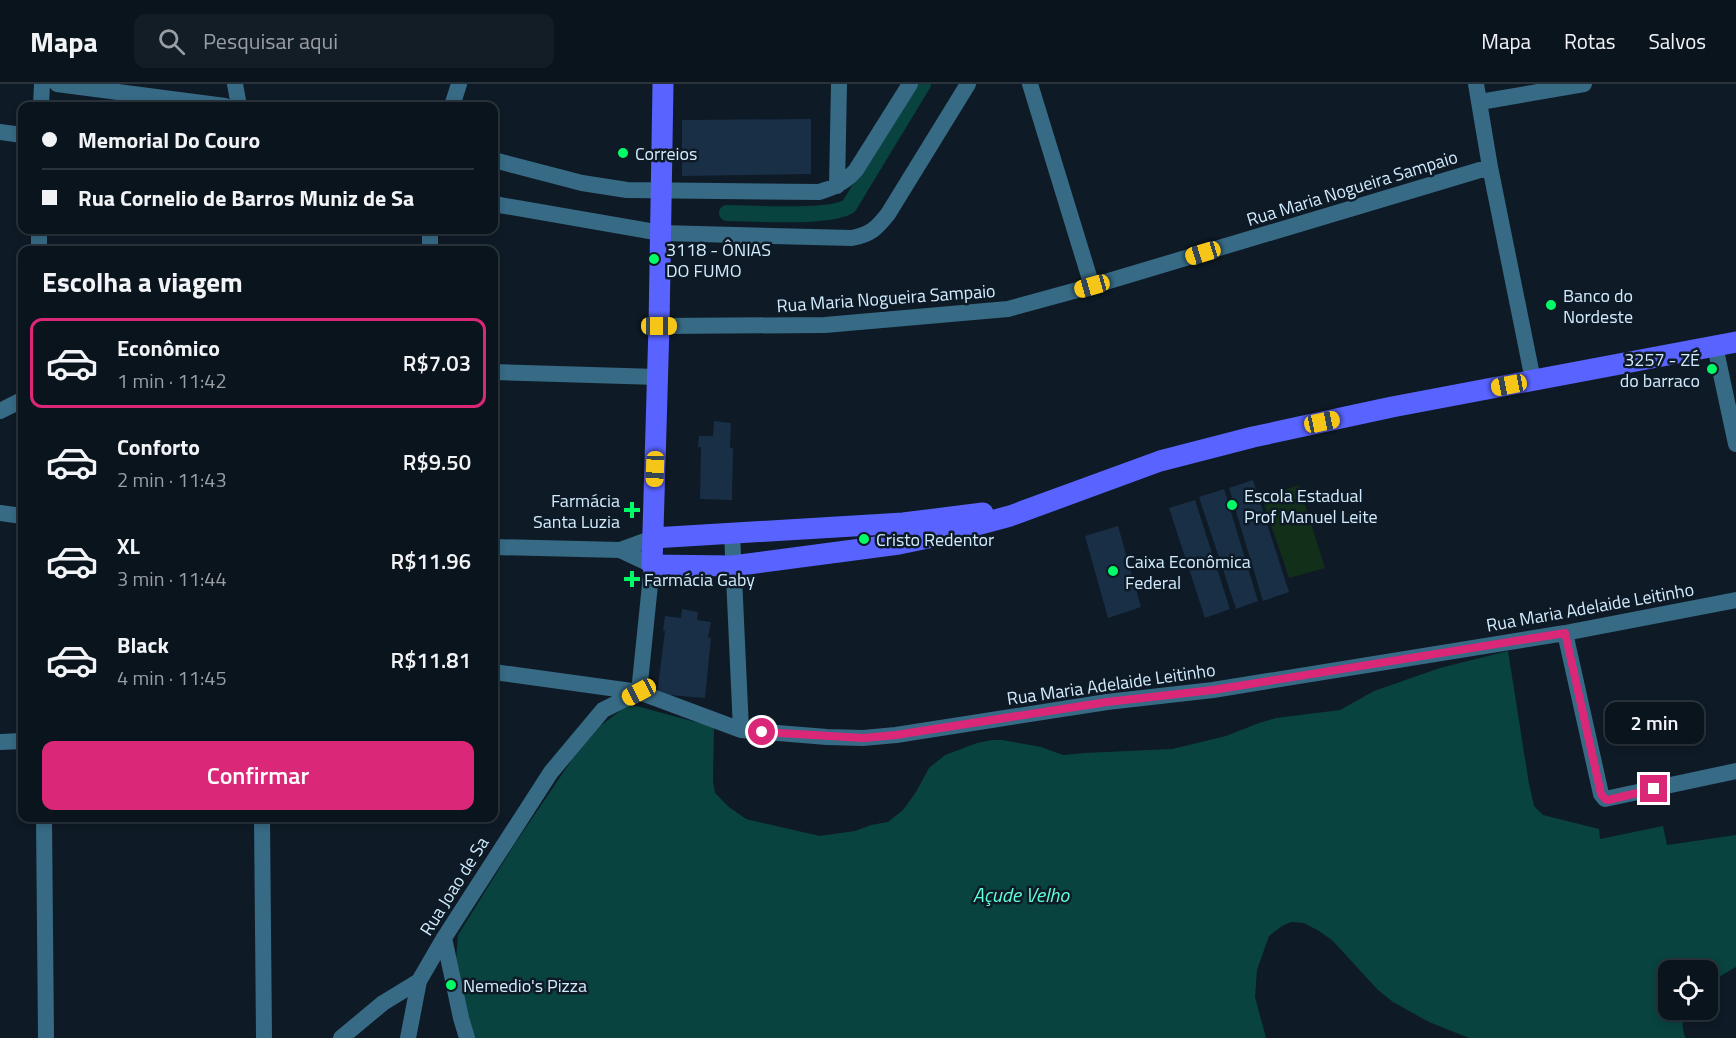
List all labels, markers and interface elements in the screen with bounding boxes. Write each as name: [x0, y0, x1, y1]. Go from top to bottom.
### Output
search box: [134, 14, 554, 68]
text: Mapa: [30, 20, 98, 63]
text: Pesquisar aqui: [203, 24, 338, 58]
icon: search: [155, 25, 188, 58]
text: Mapa: [1481, 25, 1531, 57]
text: Rotas: [1564, 25, 1615, 57]
text: Salvos: [1648, 25, 1706, 57]
text: Memorial Do Couro: [78, 123, 260, 157]
place label: Correios: [635, 140, 697, 167]
street label: Rua Maria Nogueira Sampaio: [1243, 143, 1461, 233]
marker: Correios: [616, 146, 630, 160]
text: Rua Cornelio de Barros Muniz de Sa: [78, 181, 414, 215]
place label: 3118 - ÔNIAS DO FUMO: [666, 236, 771, 284]
car: [1183, 239, 1223, 267]
marker: 3118 - ÔNIAS DO FUMO: [647, 252, 661, 266]
text: Escolha a viagem: [42, 261, 243, 302]
car: [1072, 272, 1112, 300]
street label: Rua Maria Nogueira Sampaio: [776, 277, 996, 319]
place label: Banco do Nordeste: [1563, 282, 1633, 330]
marker: Banco do Nordeste: [1544, 298, 1558, 312]
car: [641, 317, 677, 335]
text: Econômico: [117, 331, 220, 365]
icon: car: [45, 336, 99, 390]
text: R$7.03: [403, 346, 471, 380]
place label: 3257 - ZÉ do barraco: [1620, 346, 1700, 394]
marker: 3257 - ZÉ do barraco: [1705, 362, 1719, 376]
text: 1 min · 11:42: [117, 365, 227, 396]
car: [1490, 373, 1528, 397]
car: [1303, 409, 1341, 435]
text: Conforto: [117, 430, 200, 464]
icon: car: [45, 435, 99, 489]
text: R$9.50: [403, 445, 471, 479]
car: [645, 451, 665, 487]
text: 2 min · 11:43: [117, 464, 227, 495]
place label: Escola Estadual Prof Manuel Leite: [1244, 482, 1378, 530]
place label: Farmácia Santa Luzia: [533, 487, 620, 535]
marker: Escola Estadual Prof Manuel Leite: [1225, 498, 1239, 512]
marker: Farmácia Santa Luzia: [625, 503, 639, 517]
place label: Cristo Redentor: [876, 526, 994, 553]
text: XL: [117, 529, 140, 563]
marker: Cristo Redentor: [857, 532, 871, 546]
icon: car: [45, 534, 99, 588]
text: R$11.96: [391, 544, 471, 578]
place label: Caixa Econômica Federal: [1125, 548, 1251, 596]
text: 3 min · 11:44: [117, 563, 227, 594]
marker: Caixa Econômica Federal: [1106, 564, 1120, 578]
place label: Farmácia Gaby: [644, 566, 755, 593]
marker: Farmácia Gaby: [625, 572, 639, 586]
street label: Rua Maria Adelaide Leitinho: [1484, 575, 1696, 639]
text: Black: [117, 628, 169, 662]
icon: car: [45, 633, 99, 687]
text: R$11.81: [391, 643, 471, 677]
street label: Rua Maria Adelaide Leitinho: [1005, 656, 1217, 712]
text: 4 min · 11:45: [117, 662, 227, 693]
car: [619, 676, 659, 708]
callout: 2 min: [1604, 702, 1704, 744]
text: 2 min: [1630, 707, 1679, 738]
route start: [748, 718, 775, 745]
button: Confirmar: [42, 741, 474, 810]
route end: [1640, 775, 1667, 802]
street label: Rua Joao de Sa: [413, 831, 495, 941]
water label: Açude Velho: [973, 879, 1070, 910]
map controls: [1658, 960, 1718, 1020]
button: locate: [1658, 960, 1718, 1020]
place label: Nemedio's Pizza: [463, 972, 587, 999]
marker: Nemedio's Pizza: [444, 978, 458, 992]

